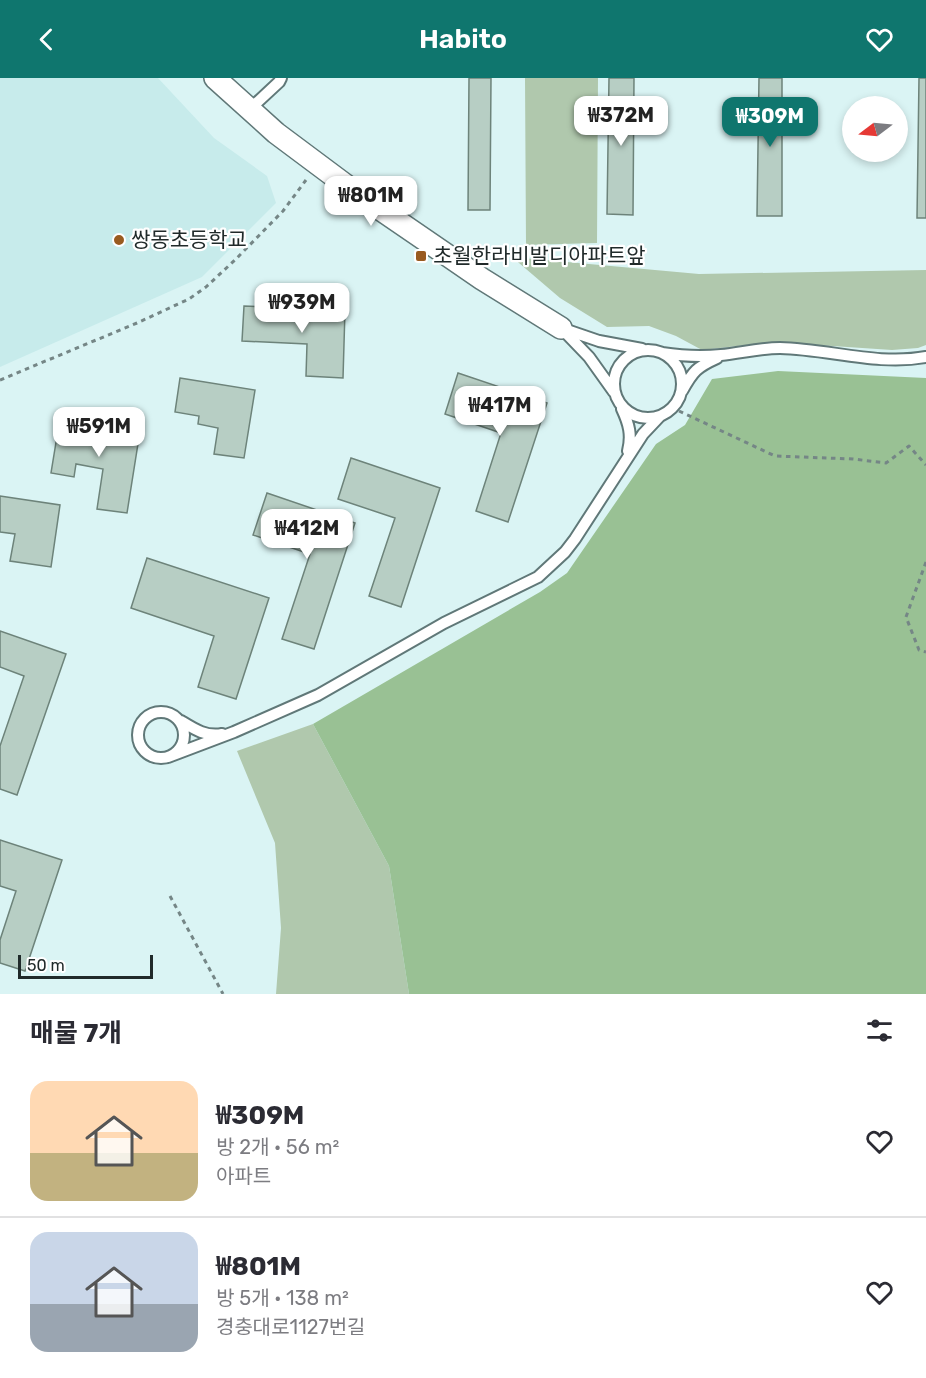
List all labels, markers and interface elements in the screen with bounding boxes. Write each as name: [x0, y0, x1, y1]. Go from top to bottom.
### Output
icon: back: [30, 23, 63, 56]
text: Habito: [419, 23, 507, 55]
icon: heart: [863, 23, 896, 56]
pin: ₩372M: [579, 96, 663, 147]
north arrow: [842, 96, 908, 162]
map controls: [842, 96, 908, 162]
pin: ₩309M: [728, 97, 812, 148]
text: ₩372M: [588, 103, 654, 127]
text: ₩309M: [736, 104, 804, 128]
pin: ₩801M: [329, 176, 413, 227]
text: ₩801M: [338, 183, 404, 207]
place label: 쌍동초등학교: [131, 227, 247, 252]
marker: 쌍동초등학교: [112, 233, 126, 247]
place label: 초월한라비발디아파트앞: [433, 243, 646, 268]
marker: 초월한라비발디아파트앞: [414, 249, 428, 263]
pin: ₩939M: [260, 283, 344, 334]
text: ₩939M: [268, 290, 336, 314]
pin: ₩417M: [458, 386, 542, 437]
text: ₩417M: [469, 393, 531, 417]
pin: ₩591M: [57, 407, 141, 458]
text: ₩591M: [67, 414, 131, 438]
pin: ₩412M: [265, 509, 349, 560]
text: ₩412M: [275, 516, 339, 540]
scale bar: [18, 952, 153, 980]
text: 50 m: [27, 956, 65, 975]
icon: filters: [863, 1014, 896, 1047]
text: 매물 7개: [30, 1018, 122, 1049]
text: ₩309M: [216, 1100, 304, 1131]
icon: home: [78, 1105, 150, 1177]
icon: heart: [863, 1125, 896, 1158]
text: 방 2개 · 56 m²: [216, 1135, 339, 1159]
text: 아파트: [216, 1164, 271, 1188]
text: ₩801M: [216, 1251, 301, 1282]
icon: home: [78, 1256, 150, 1328]
icon: heart: [863, 1276, 896, 1309]
text: 방 5개 · 138 m²: [216, 1286, 349, 1310]
text: 경충대로1127번길: [216, 1315, 366, 1339]

